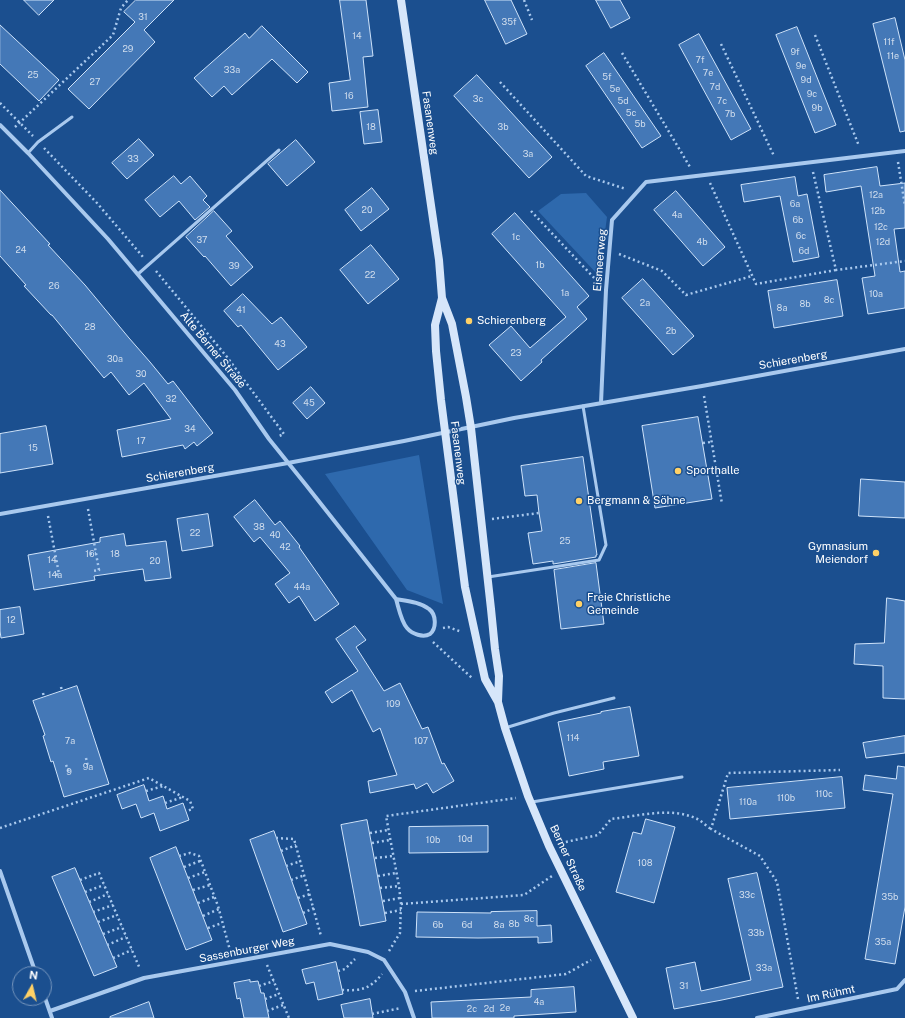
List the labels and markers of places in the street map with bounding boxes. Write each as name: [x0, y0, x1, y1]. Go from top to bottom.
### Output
place label: Schierenberg: [477, 314, 546, 328]
marker: Schierenberg: [464, 316, 474, 326]
place label: Sporthalle: [686, 464, 739, 478]
marker: Sporthalle: [673, 466, 683, 476]
place label: Bergmann & Söhne: [587, 494, 686, 508]
marker: Bergmann & Söhne: [574, 496, 584, 506]
place label: Gymnasium Meiendorf: [808, 540, 868, 566]
marker: Gymnasium Meiendorf: [871, 548, 881, 558]
place label: Freie Christliche Gemeinde: [587, 591, 671, 617]
marker: Freie Christliche Gemeinde: [574, 599, 584, 609]

